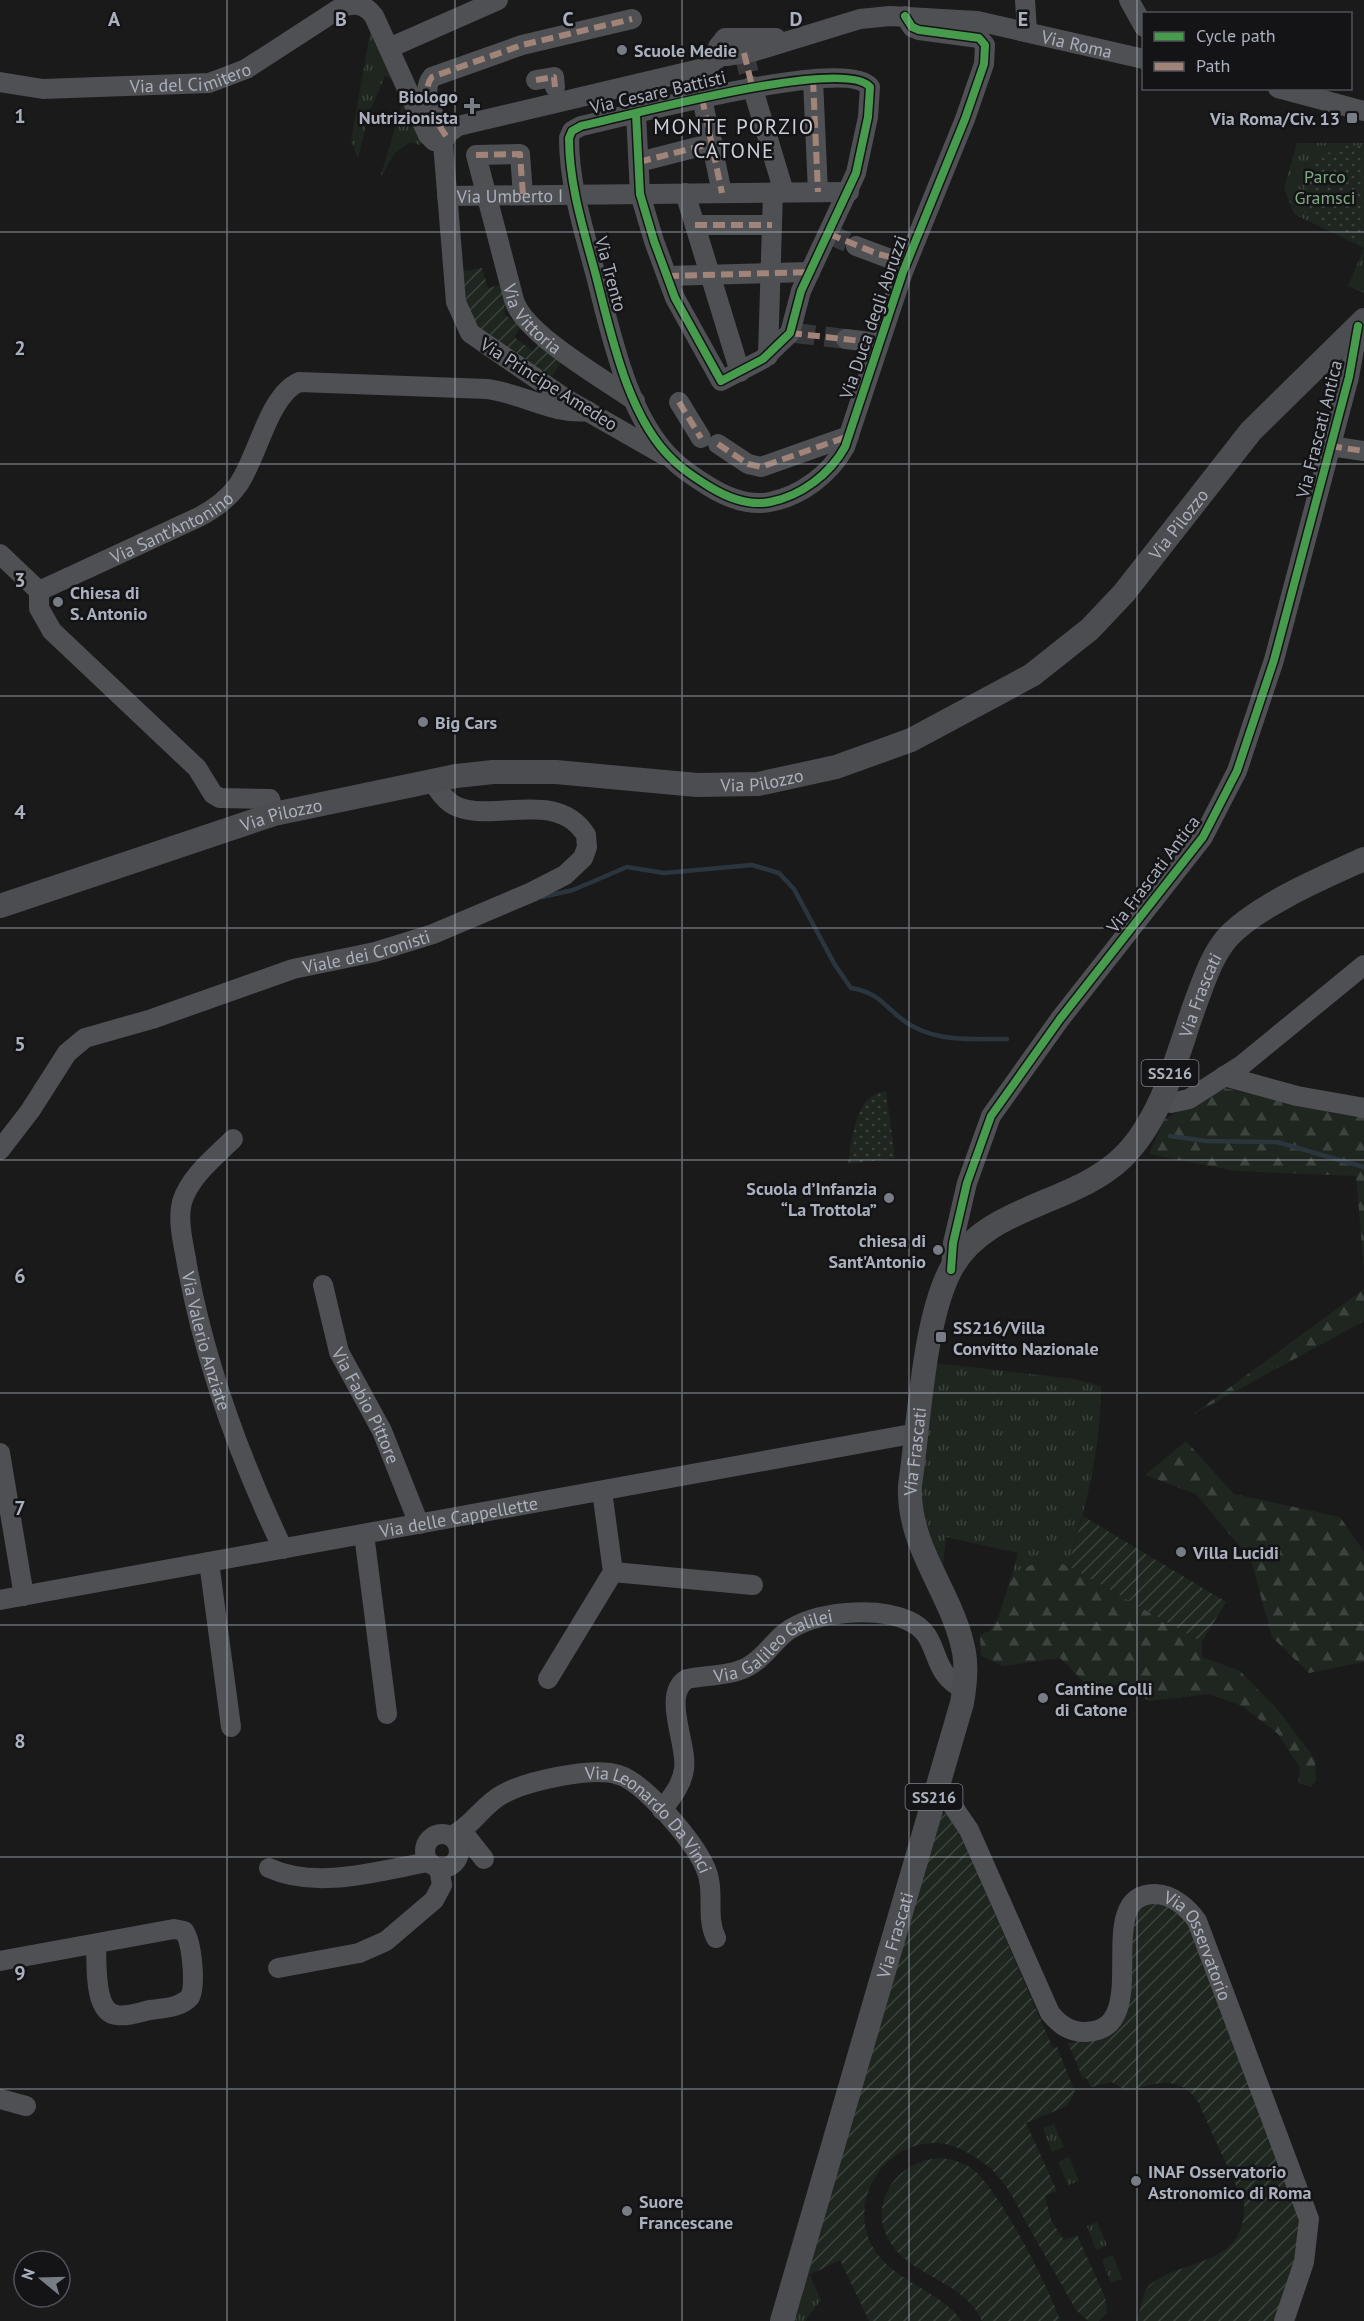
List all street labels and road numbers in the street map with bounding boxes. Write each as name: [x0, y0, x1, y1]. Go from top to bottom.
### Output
street label: Via Roma: [1038, 24, 1114, 63]
street label: Via del Cimitero: [128, 57, 254, 97]
street label: Via Cesare Battisti: [587, 65, 728, 119]
street label: Via Umberto I: [456, 183, 563, 207]
street label: Via Duca degli Abruzzi: [834, 232, 912, 403]
street label: Via Trento: [590, 233, 632, 314]
street label: Via Vittoria: [498, 280, 567, 359]
street label: Via Principe Amedeo: [475, 332, 622, 436]
street label: Via Frascati Antica: [1291, 358, 1347, 501]
street label: Via Pilozzo: [1143, 484, 1213, 565]
street label: Via Sant'Antonino: [105, 486, 238, 569]
street label: Via Pilozzo: [719, 763, 806, 796]
street label: Via Pilozzo: [236, 793, 324, 836]
street label: Via Frascati Antica: [1101, 811, 1205, 938]
street label: Viale dei Cronisti: [299, 924, 433, 978]
street label: Via Frascati: [1173, 949, 1226, 1041]
road number: SS216: [1142, 1060, 1198, 1086]
street label: Via Valerio Anziate: [177, 1269, 236, 1413]
street label: Via Fabio Pittore: [327, 1342, 405, 1467]
street label: Via Frascati: [898, 1406, 931, 1496]
street label: Via delle Cappellette: [376, 1491, 540, 1542]
street label: Via Galileo Galilei: [711, 1603, 834, 1687]
street label: Via Leonardo Da Vinci: [583, 1761, 718, 1876]
road number: SS216: [906, 1784, 962, 1810]
street label: Via Osservatorio: [1160, 1884, 1237, 2004]
street label: Via Frascati: [871, 1889, 918, 1982]

